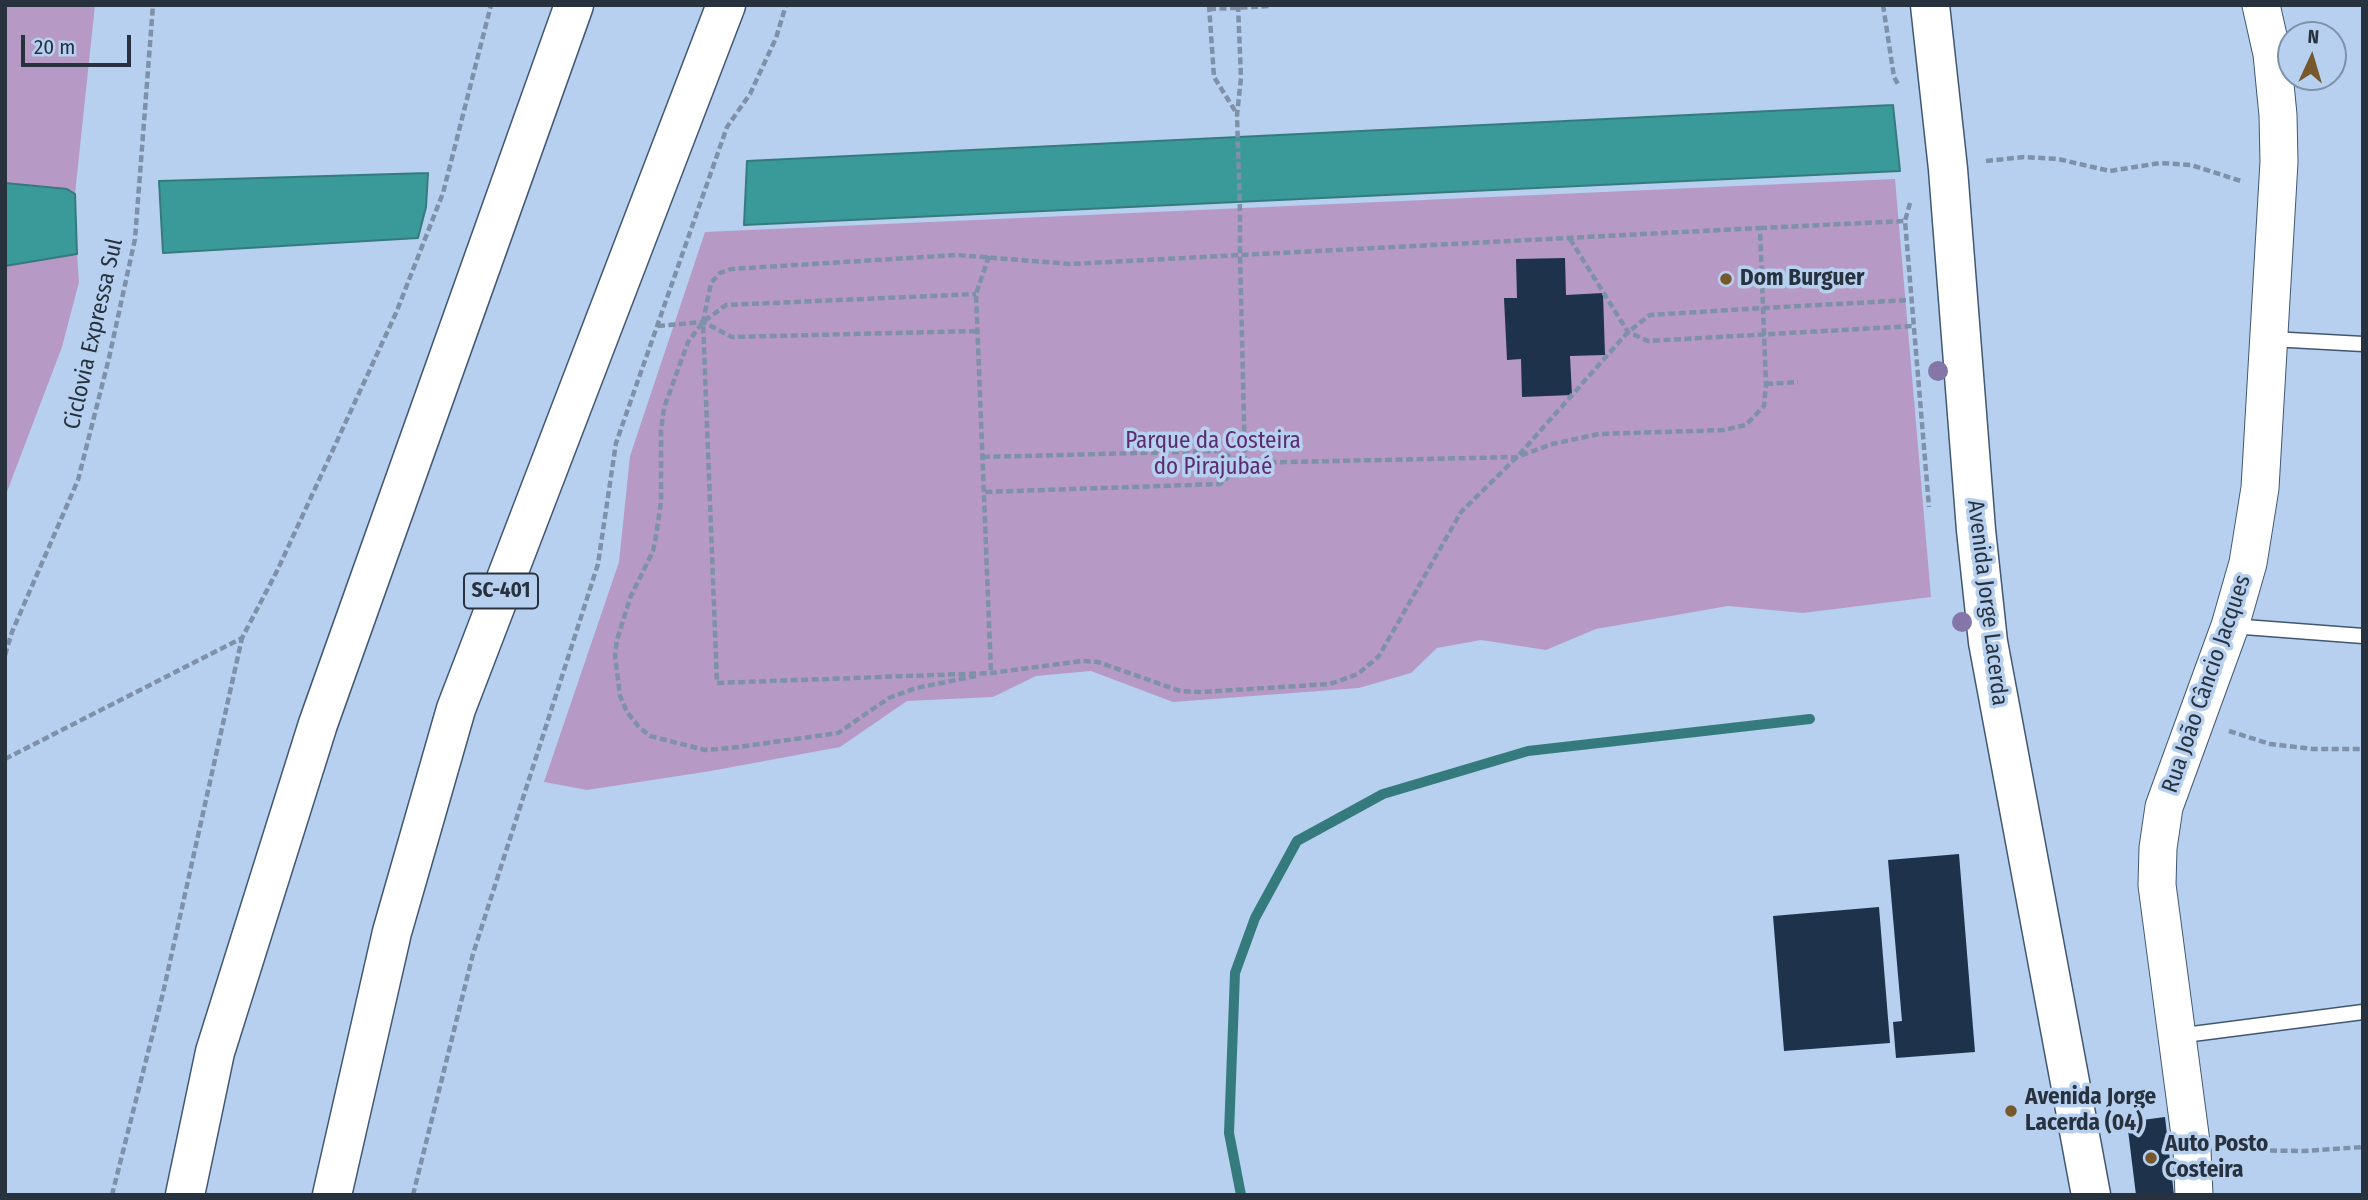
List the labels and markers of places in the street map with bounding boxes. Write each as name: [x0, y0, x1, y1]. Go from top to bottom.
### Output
place label: Dom Burguer: [1740, 265, 1864, 293]
marker: Dom Burguer: [1718, 271, 1734, 287]
place label: Avenida Jorge Lacerda (04): [2025, 1084, 2156, 1138]
marker: Avenida Jorge Lacerda (04): [2003, 1103, 2019, 1119]
place label: Auto Posto Costeira: [2165, 1131, 2268, 1185]
marker: Auto Posto Costeira: [2143, 1150, 2159, 1166]

